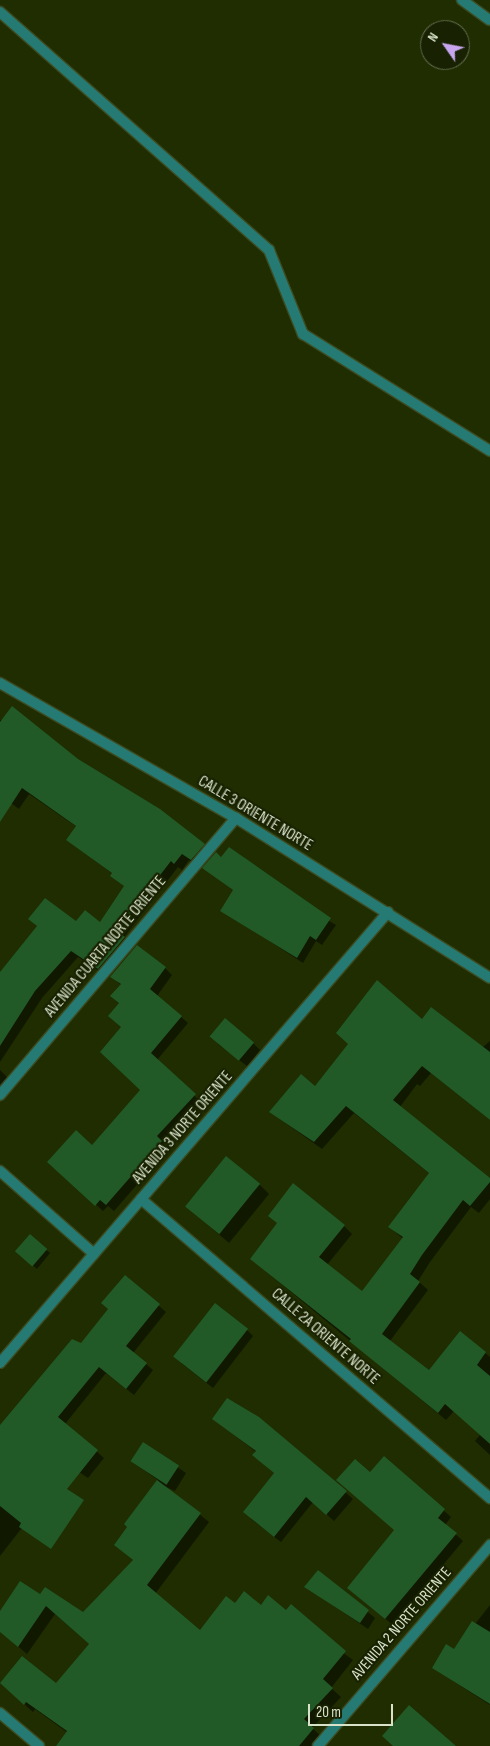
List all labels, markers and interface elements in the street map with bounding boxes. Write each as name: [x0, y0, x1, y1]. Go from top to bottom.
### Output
north arrow: [420, 20, 470, 70]
text: N: [424, 29, 442, 45]
street label: CALLE 3 ORIENTE NORTE: [194, 772, 316, 856]
street label: AVENIDA CUARTA NORTE ORIENTE: [41, 872, 171, 1022]
street label: AVENIDA 3 NORTE ORIENTE: [129, 1068, 237, 1188]
street label: CALLE 2A ORIENTE NORTE: [267, 1285, 383, 1389]
street label: AVENIDA 2 NORTE ORIENTE: [348, 1564, 456, 1684]
scale bar: [310, 1694, 395, 1726]
text: 20 m: [316, 1703, 341, 1722]

